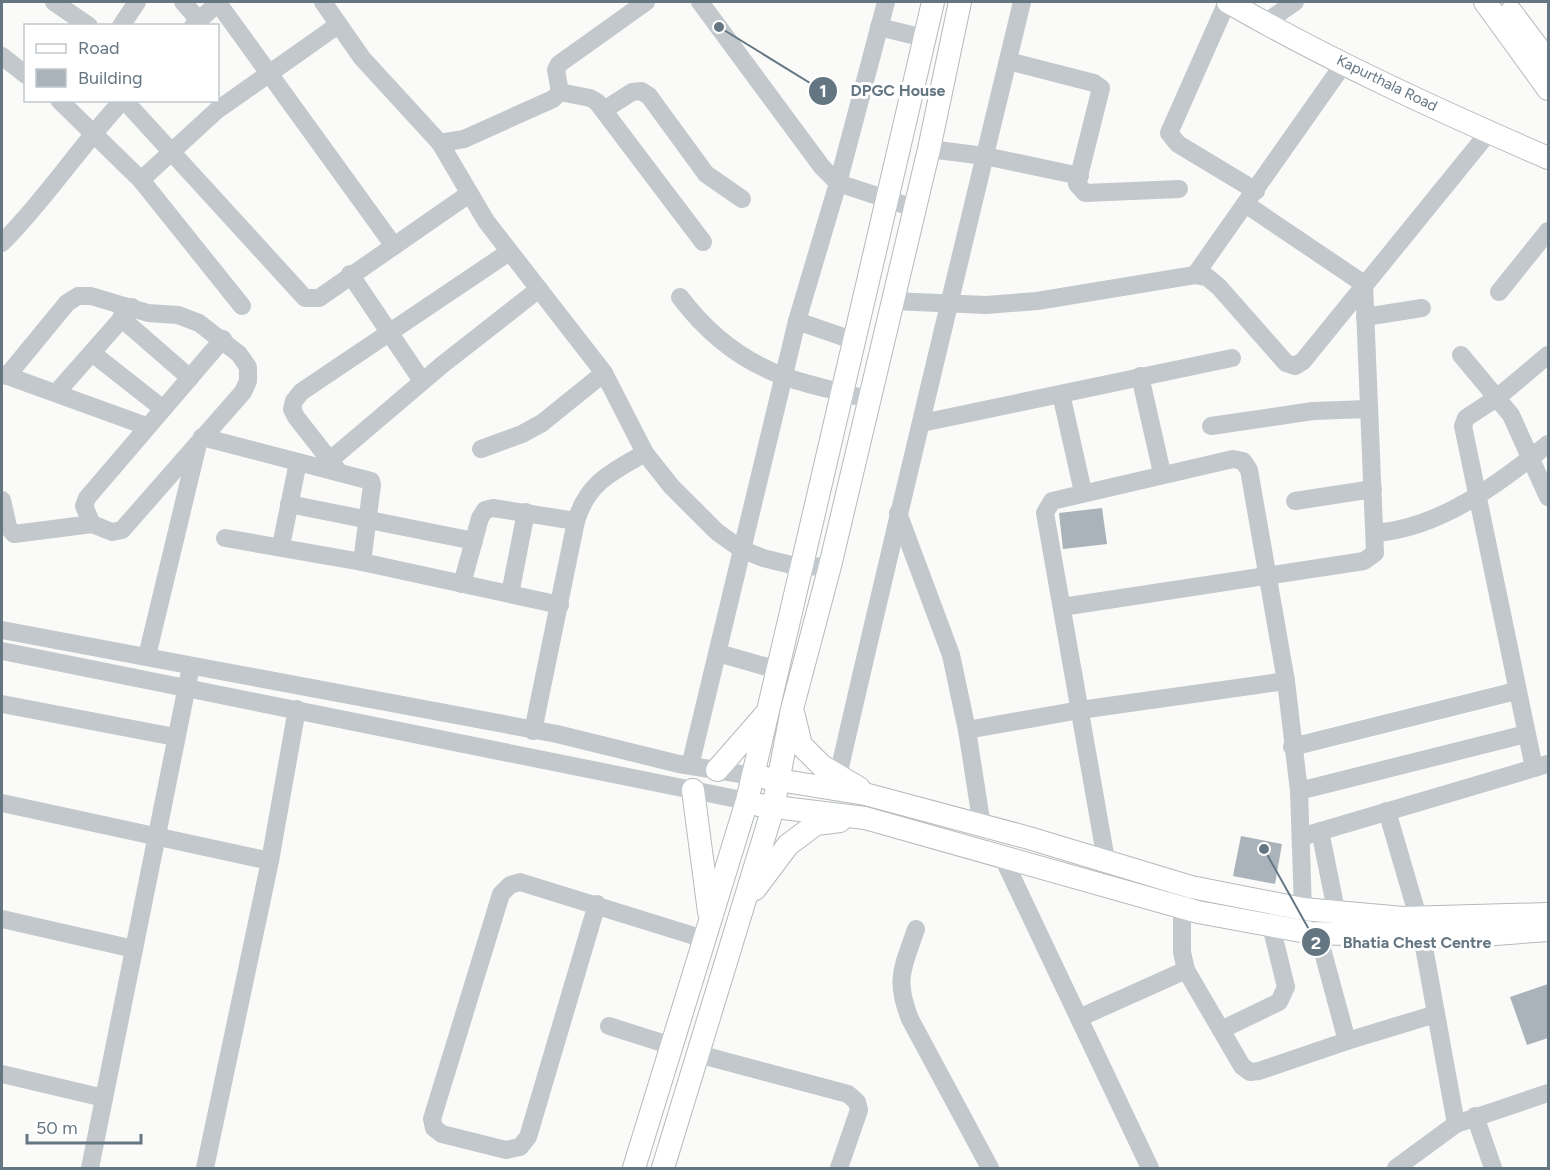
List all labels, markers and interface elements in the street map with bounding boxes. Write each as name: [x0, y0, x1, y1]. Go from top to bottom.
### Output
legend: [24, 24, 219, 102]
text: Road: [78, 37, 119, 59]
street label: Kapurthala Road: [1334, 51, 1440, 115]
text: Building: [78, 67, 143, 89]
callout: DPGC House: [808, 74, 957, 108]
text: 1: [819, 80, 827, 102]
text: DPGC House: [851, 81, 946, 100]
callout: Bhatia Chest Centre: [1301, 925, 1504, 959]
text: 2: [1311, 932, 1321, 954]
text: Bhatia Chest Centre: [1343, 933, 1491, 952]
scale bar: [27, 1107, 141, 1145]
text: 50 m: [36, 1117, 78, 1139]

